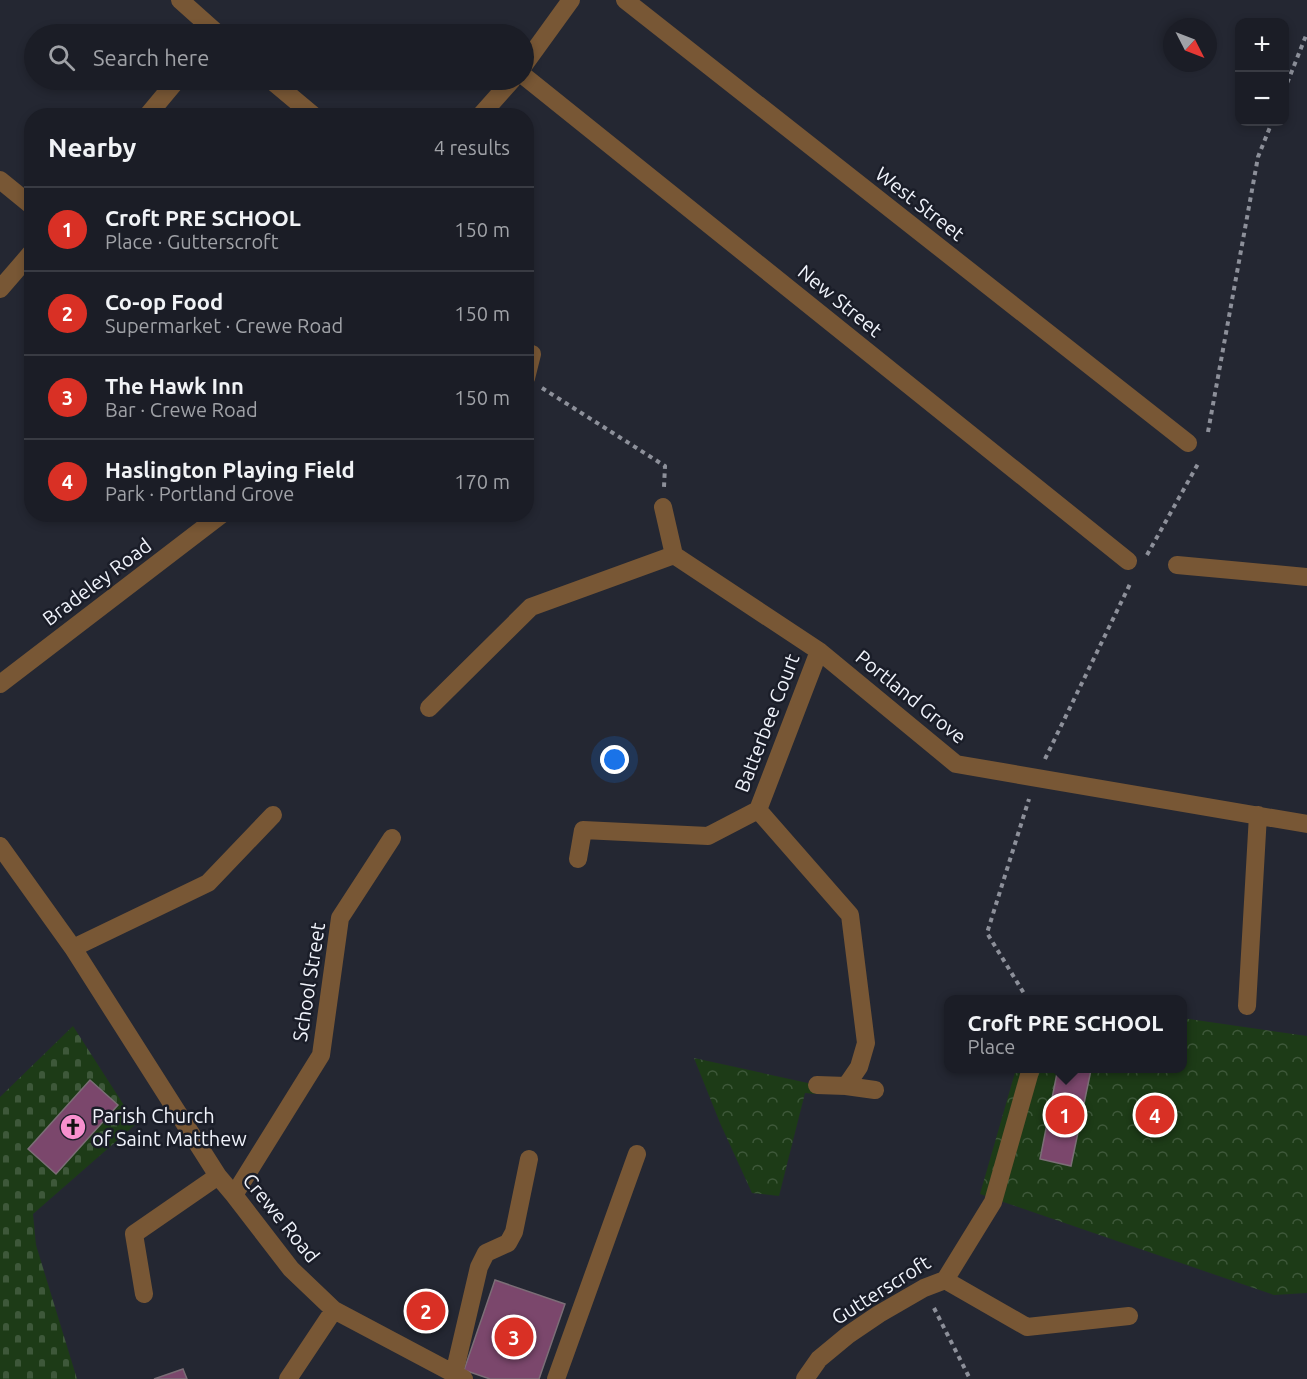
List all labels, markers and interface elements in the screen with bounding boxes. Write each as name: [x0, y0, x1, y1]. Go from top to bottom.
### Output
north arrow: [1163, 18, 1217, 72]
map controls: [1235, 18, 1289, 126]
button: +: [1235, 18, 1289, 72]
search box: [24, 24, 534, 90]
icon: search: [45, 41, 78, 74]
text: Search here: [93, 45, 209, 70]
button: −: [1235, 72, 1289, 126]
text: Nearby: [48, 133, 136, 162]
text: 4 results: [434, 136, 510, 159]
street label: West Street: [871, 162, 969, 245]
text: Croft PRE SCHOOL: [105, 205, 301, 230]
text: 1: [62, 218, 73, 241]
text: 150 m: [454, 218, 510, 241]
text: Place · Gutterscroft: [105, 230, 279, 253]
street label: New Street: [794, 260, 887, 341]
text: Co-op Food: [105, 289, 223, 314]
text: 2: [62, 302, 73, 325]
text: 150 m: [454, 302, 510, 325]
text: Supermarket · Crewe Road: [105, 314, 343, 337]
text: The Hawk Inn: [105, 373, 244, 398]
text: 3: [62, 386, 73, 409]
text: 150 m: [454, 386, 510, 409]
text: Bar · Crewe Road: [105, 398, 258, 421]
text: Haslington Playing Field: [105, 457, 355, 482]
text: 4: [62, 470, 73, 493]
text: 170 m: [454, 470, 510, 493]
text: Park · Portland Grove: [105, 482, 294, 505]
street label: Bradeley Road: [38, 533, 155, 630]
street label: Portland Grove: [851, 645, 971, 748]
street label: Batterbee Court: [730, 650, 804, 795]
your location: [600, 745, 629, 774]
street label: School Street: [288, 921, 329, 1043]
popup: [944, 995, 1187, 1073]
text: Croft PRE SCHOOL: [968, 1010, 1163, 1035]
text: Place: [968, 1035, 1015, 1058]
pin: 1: [1046, 1092, 1084, 1138]
pin: 4: [1136, 1092, 1174, 1138]
place label: Parish Church of Saint Matthew: [92, 1104, 247, 1150]
church icon: Parish Church of Saint Matthew: [58, 1112, 88, 1142]
street label: Crewe Road: [238, 1168, 324, 1267]
street label: Gutterscroft: [827, 1250, 934, 1329]
pin: 2: [406, 1288, 446, 1334]
pin: 3: [494, 1314, 534, 1360]

